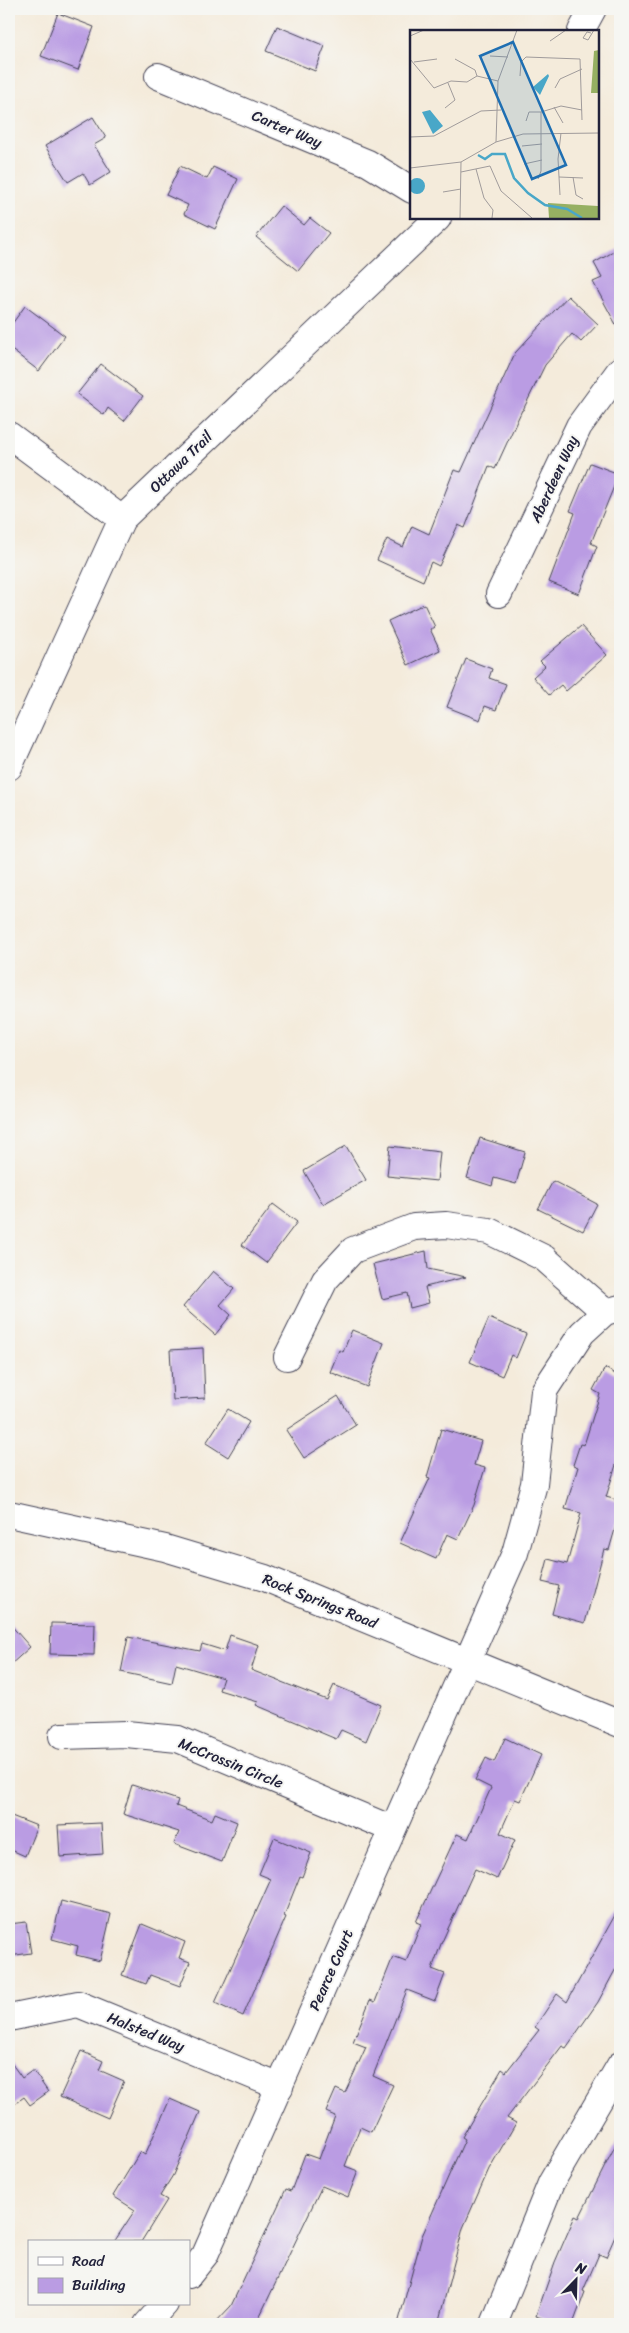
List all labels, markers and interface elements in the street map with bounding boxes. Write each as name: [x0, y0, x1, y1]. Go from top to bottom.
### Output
inset map: [410, 30, 599, 219]
street label: Carter Way: [248, 103, 326, 156]
street label: Ottawa Trail: [143, 424, 220, 499]
street label: Aberdeen Way: [522, 431, 586, 528]
street label: Rock Springs Road: [258, 1566, 383, 1636]
street label: McCrossin Circle: [175, 1730, 288, 1796]
street label: Pearce Court: [301, 1925, 361, 2015]
street label: Halsted Way: [103, 2005, 189, 2059]
legend: [28, 2240, 190, 2306]
text: Road: [72, 2248, 105, 2274]
text: N: [571, 2255, 591, 2282]
north arrow: [552, 2256, 602, 2306]
text: Building: [72, 2272, 126, 2298]

